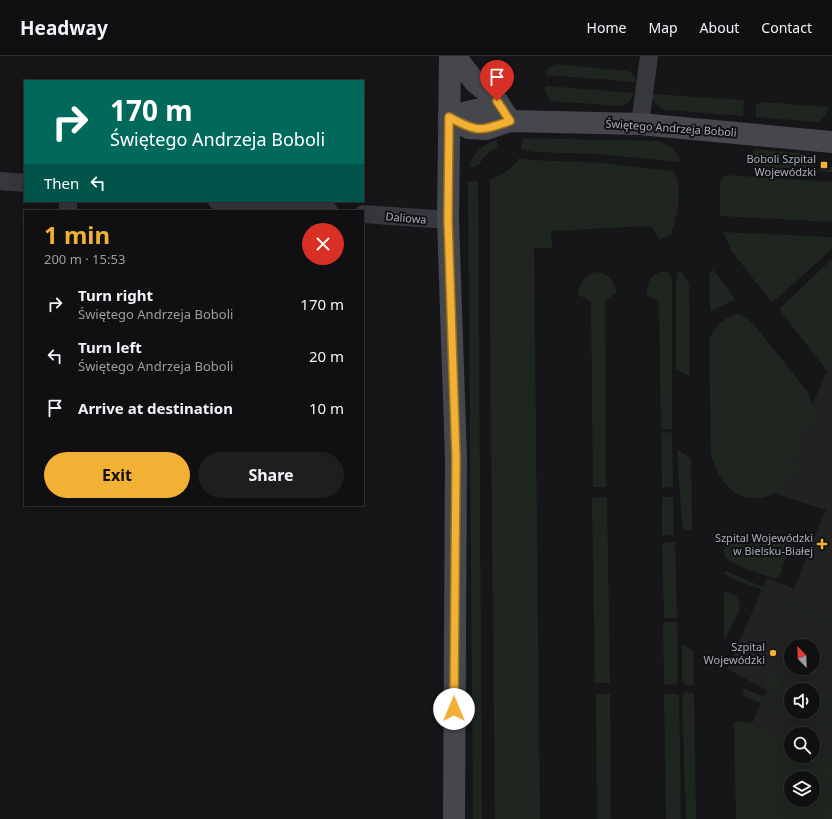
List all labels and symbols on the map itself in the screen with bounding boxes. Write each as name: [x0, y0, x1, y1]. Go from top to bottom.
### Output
pin: [480, 60, 514, 101]
street label: Świętego Andrzeja Boboli: [605, 115, 737, 140]
place label: Boboli Szpital Wojewódzki: [746, 151, 816, 179]
marker: Boboli Szpital Wojewódzki: [819, 160, 829, 170]
street label: Daliowa: [385, 208, 427, 227]
place label: Szpital Wojewódzki w Bielsku-Białej: [715, 530, 813, 558]
marker: Szpital Wojewódzki w Bielsku-Białej: [816, 538, 828, 550]
place label: Szpital Wojewódzki: [704, 639, 765, 667]
north arrow: [784, 639, 820, 675]
marker: Szpital Wojewódzki: [768, 648, 778, 658]
position arrow: [433, 688, 475, 730]

